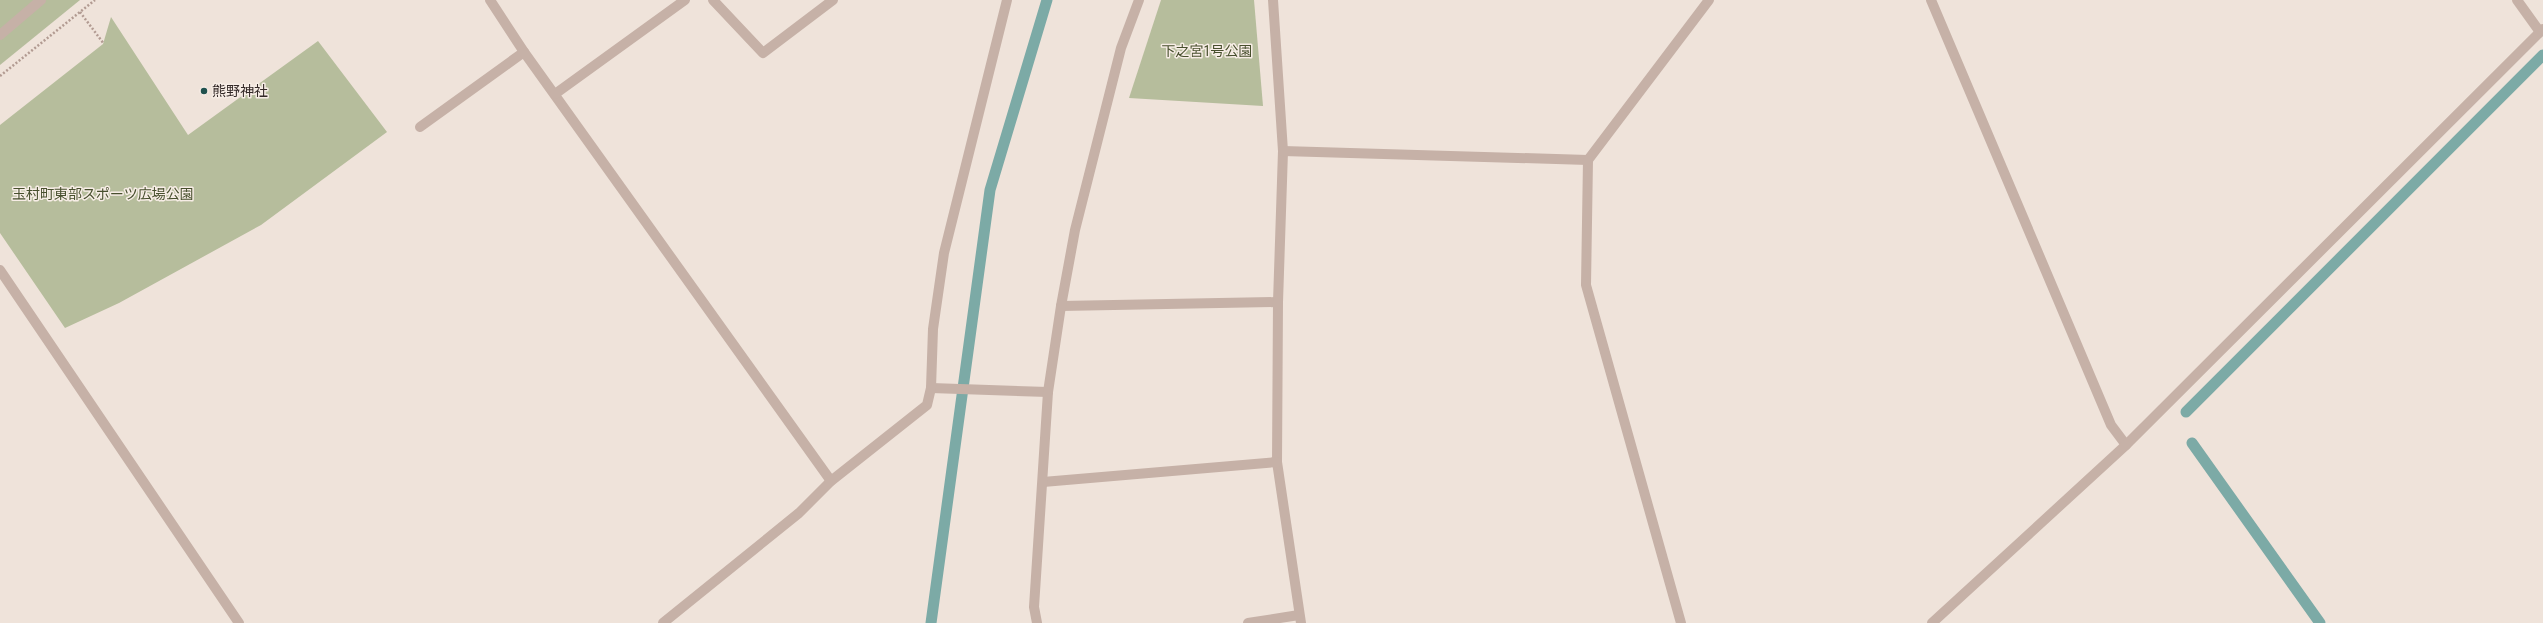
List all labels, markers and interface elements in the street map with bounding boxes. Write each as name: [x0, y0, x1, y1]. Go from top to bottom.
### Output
park label: 下之宮1号公園: [1162, 43, 1252, 59]
place label: 熊野神社: [212, 83, 268, 99]
marker: 熊野神社: [199, 86, 209, 96]
park label: 玉村町東部スポーツ広場公園: [12, 186, 194, 202]

